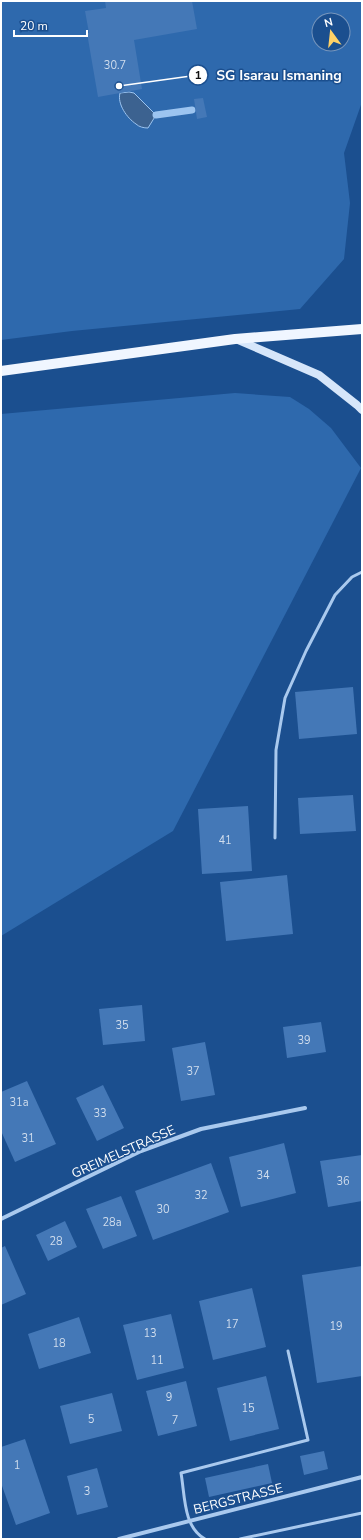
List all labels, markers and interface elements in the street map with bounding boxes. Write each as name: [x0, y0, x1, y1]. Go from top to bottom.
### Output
scale bar: [14, 12, 87, 38]
north arrow: [311, 12, 351, 52]
text: N: [323, 15, 334, 31]
text: 20 m: [20, 18, 48, 34]
house number: 30.7: [104, 58, 126, 73]
callout: SG Isarau Ismaning: [188, 62, 349, 88]
text: SG Isarau Ismaning: [216, 66, 342, 85]
text: 1: [194, 67, 202, 83]
house number: 41: [218, 833, 232, 848]
house number: 35: [115, 1018, 129, 1033]
house number: 39: [297, 1033, 311, 1048]
house number: 37: [186, 1064, 200, 1079]
house number: 31a: [9, 1095, 29, 1110]
house number: 33: [93, 1106, 107, 1121]
street label: GREIMELSTRASSE: [69, 1121, 178, 1183]
house number: 31: [21, 1131, 35, 1146]
house number: 34: [256, 1168, 270, 1183]
house number: 36: [336, 1174, 350, 1189]
house number: 32: [194, 1188, 208, 1203]
house number: 30: [156, 1202, 170, 1217]
house number: 28a: [102, 1215, 122, 1230]
house number: 28: [49, 1234, 63, 1249]
house number: 17: [225, 1317, 239, 1332]
house number: 19: [329, 1319, 343, 1334]
house number: 13: [143, 1326, 157, 1341]
house number: 18: [52, 1336, 66, 1351]
house number: 11: [150, 1353, 164, 1368]
house number: 9: [166, 1390, 172, 1405]
house number: 15: [241, 1401, 255, 1416]
house number: 5: [88, 1412, 95, 1427]
house number: 7: [172, 1413, 178, 1428]
house number: 1: [14, 1458, 20, 1473]
street label: BERGSTRASSE: [192, 1479, 285, 1519]
house number: 3: [84, 1484, 90, 1499]

